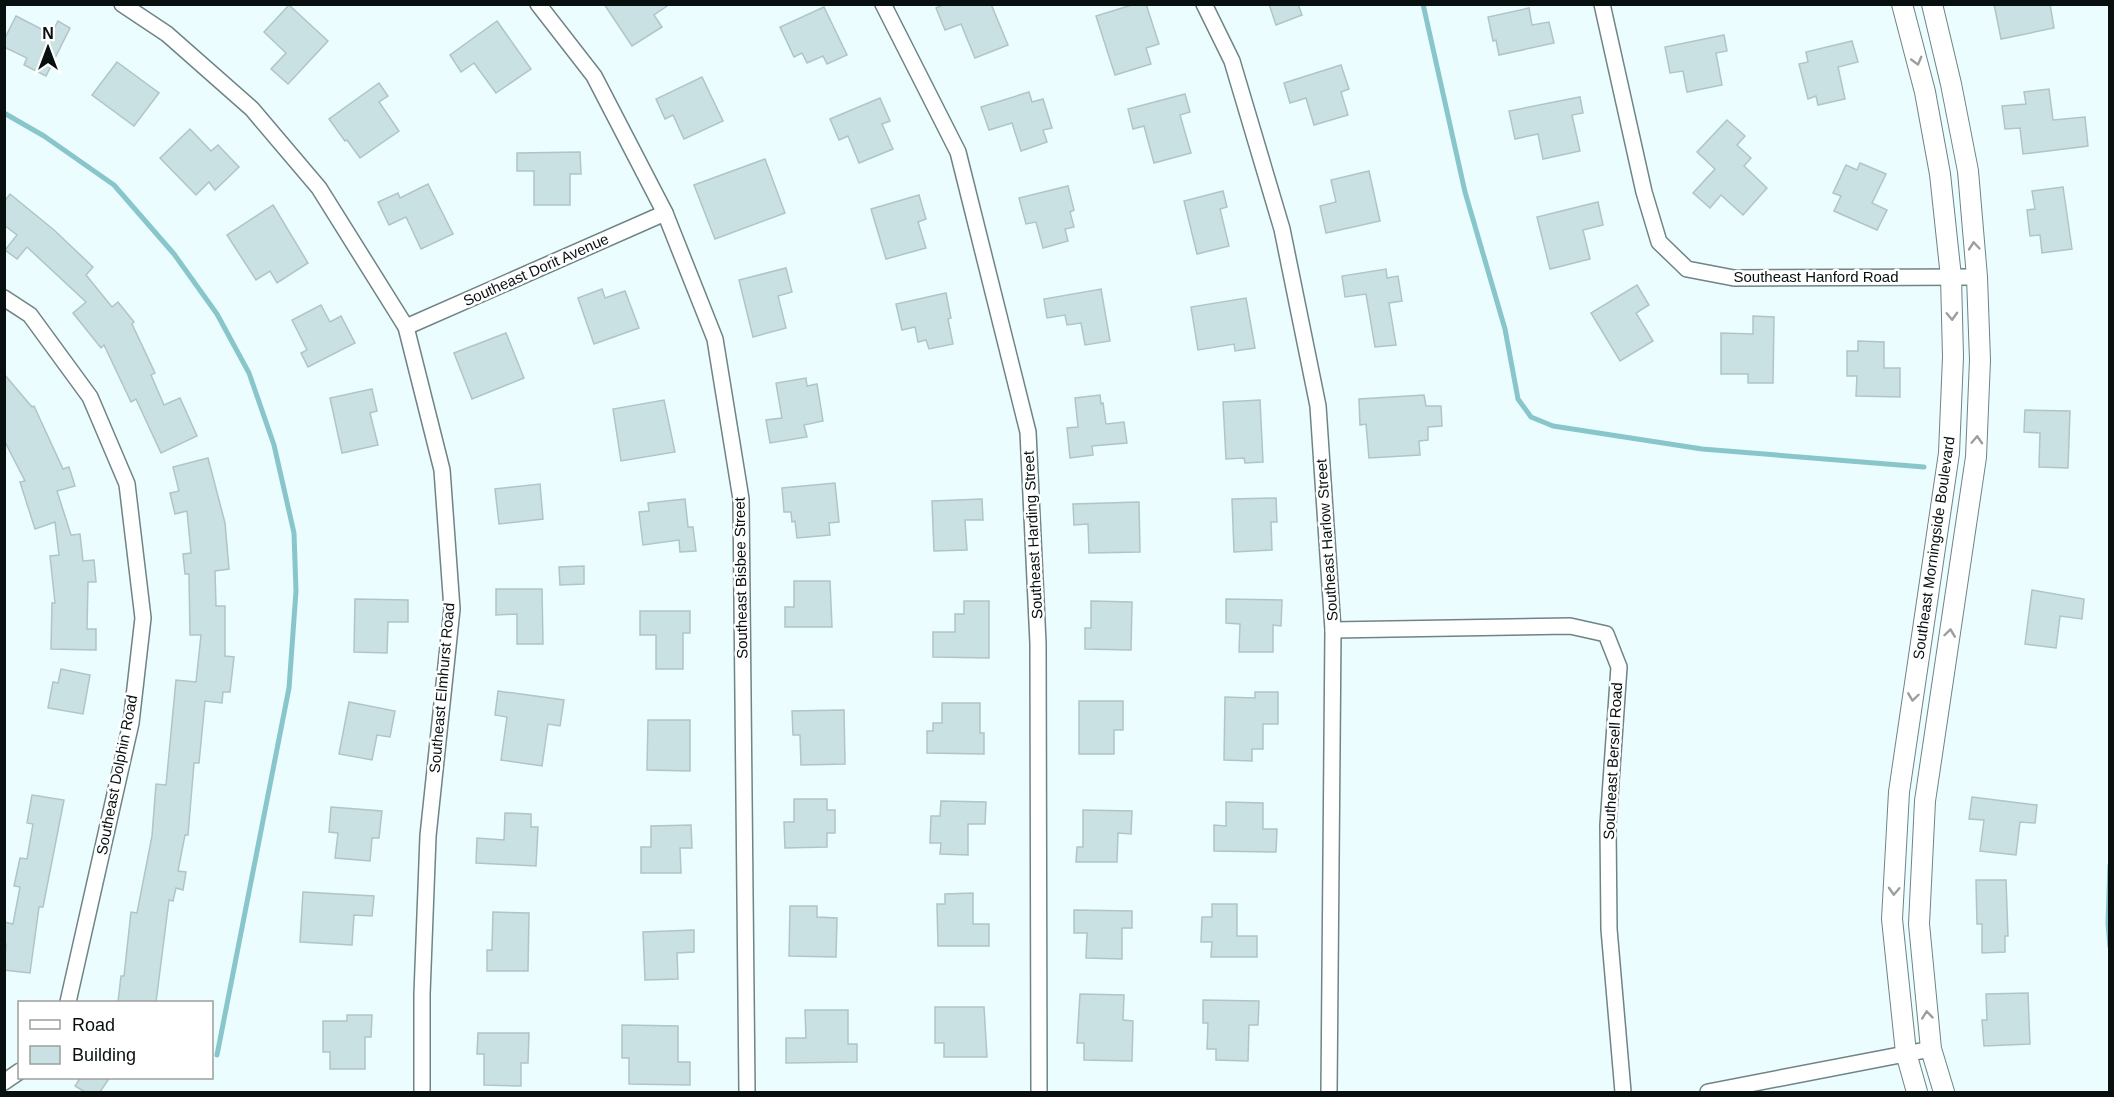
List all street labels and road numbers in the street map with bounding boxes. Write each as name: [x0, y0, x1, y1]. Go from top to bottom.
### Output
street label: Southeast Dorit Avenue: [460, 230, 611, 309]
street label: Southeast Hanford Road: [1733, 268, 1899, 285]
street label: Southeast Morningside Boulevard: [1909, 435, 1958, 661]
street label: Southeast Harding Street: [1020, 450, 1045, 620]
street label: Southeast Harlow Street: [1312, 458, 1341, 622]
street label: Southeast Bisbee Street: [731, 496, 750, 659]
street label: Southeast Elmhurst Road: [426, 602, 457, 774]
street label: Southeast Bersell Road: [1600, 682, 1625, 840]
street label: Southeast Dolphin Road: [93, 693, 140, 856]

